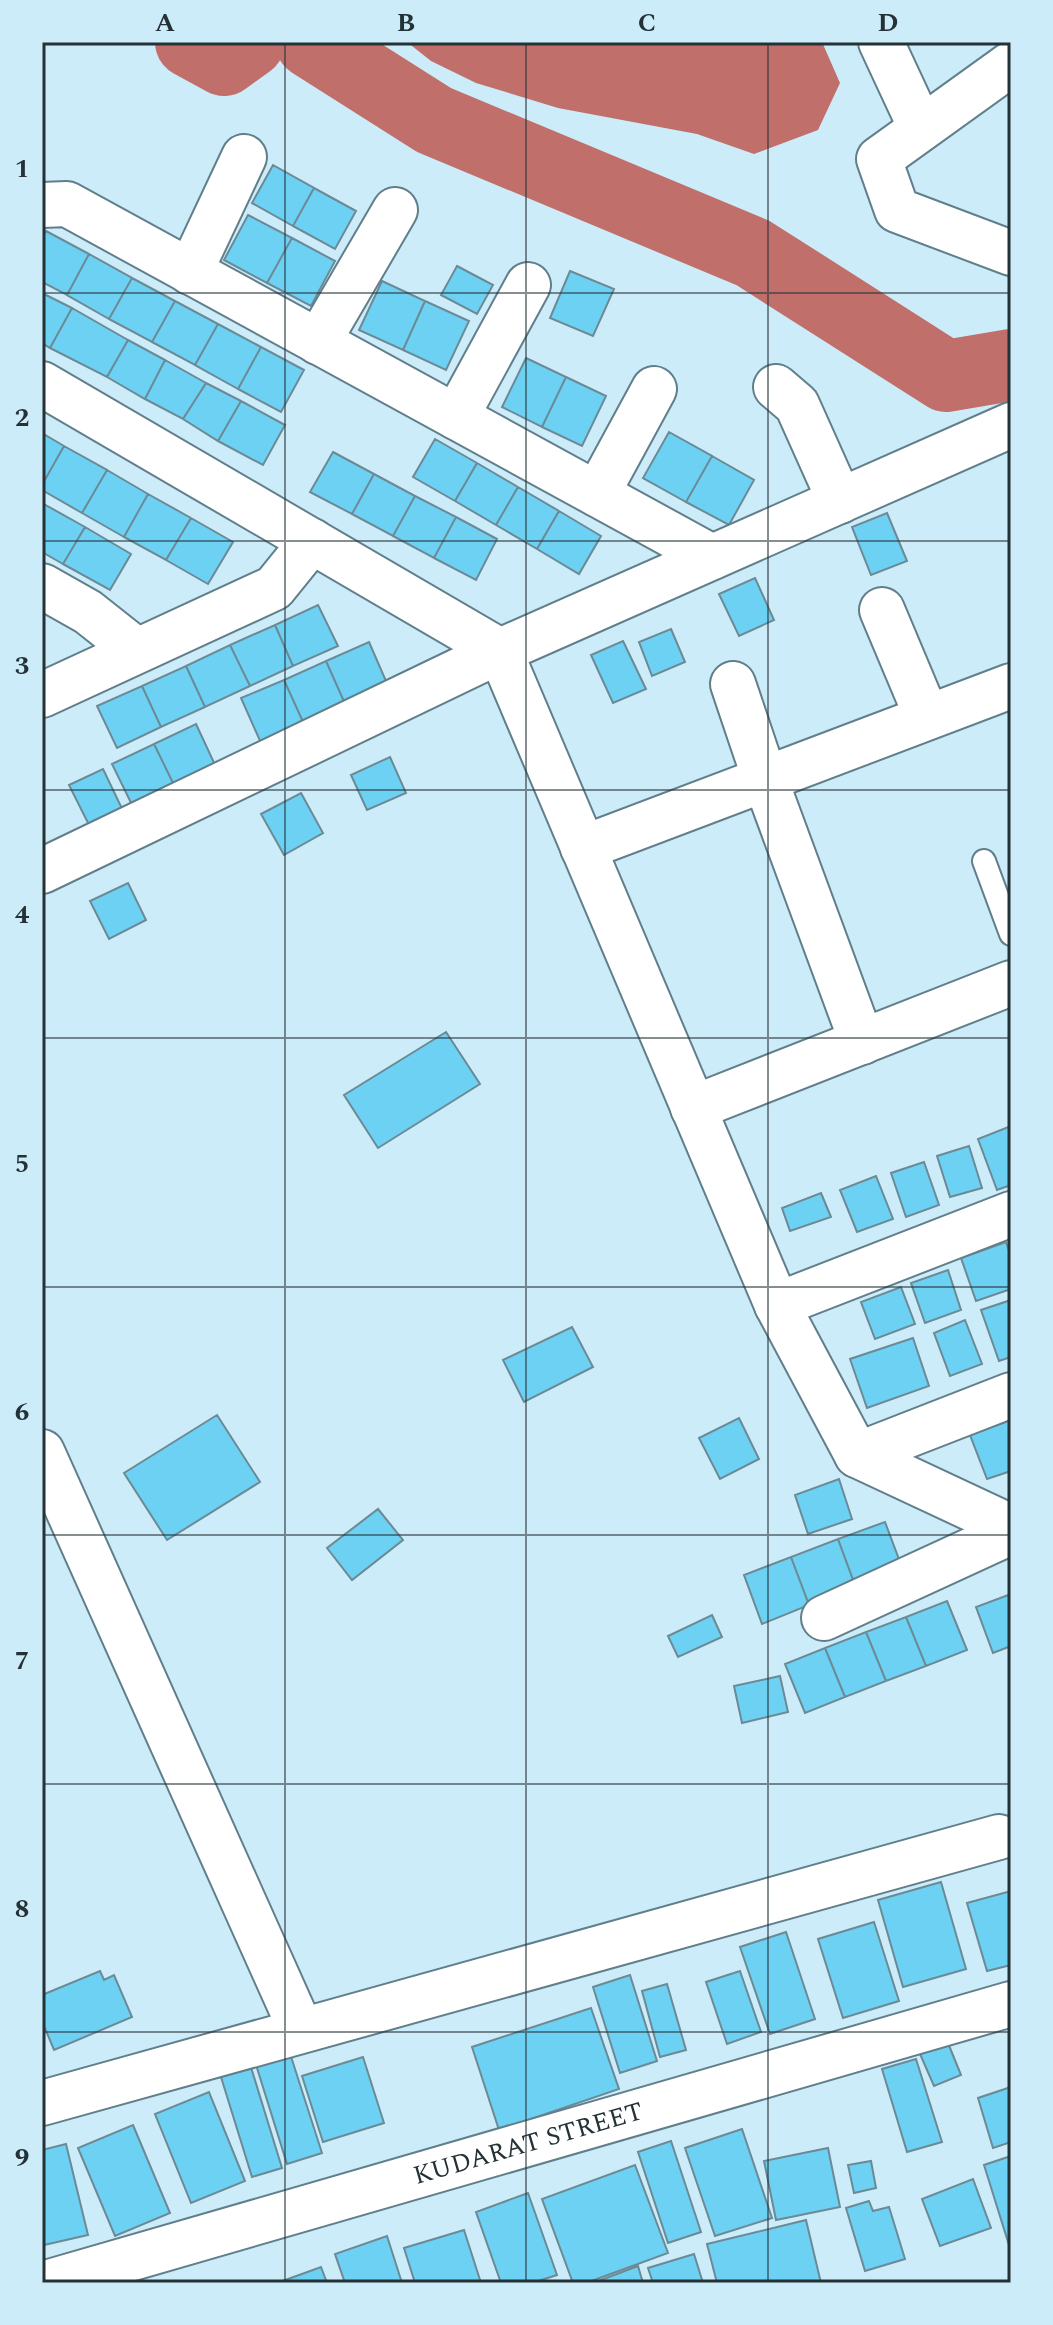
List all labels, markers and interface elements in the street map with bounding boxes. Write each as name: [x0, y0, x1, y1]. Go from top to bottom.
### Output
text: A: [155, 3, 175, 43]
text: B: [397, 3, 415, 43]
text: C: [638, 3, 656, 43]
text: D: [878, 3, 898, 43]
text: 1: [15, 149, 29, 189]
text: 2: [15, 398, 29, 438]
text: 3: [15, 646, 29, 686]
text: 4: [15, 895, 30, 935]
text: 5: [15, 1144, 29, 1184]
text: 6: [15, 1392, 29, 1432]
text: 7: [15, 1641, 29, 1681]
text: 8: [15, 1889, 29, 1929]
street label: KUDARAT STREET: [408, 2091, 648, 2196]
text: 9: [15, 2138, 29, 2178]

